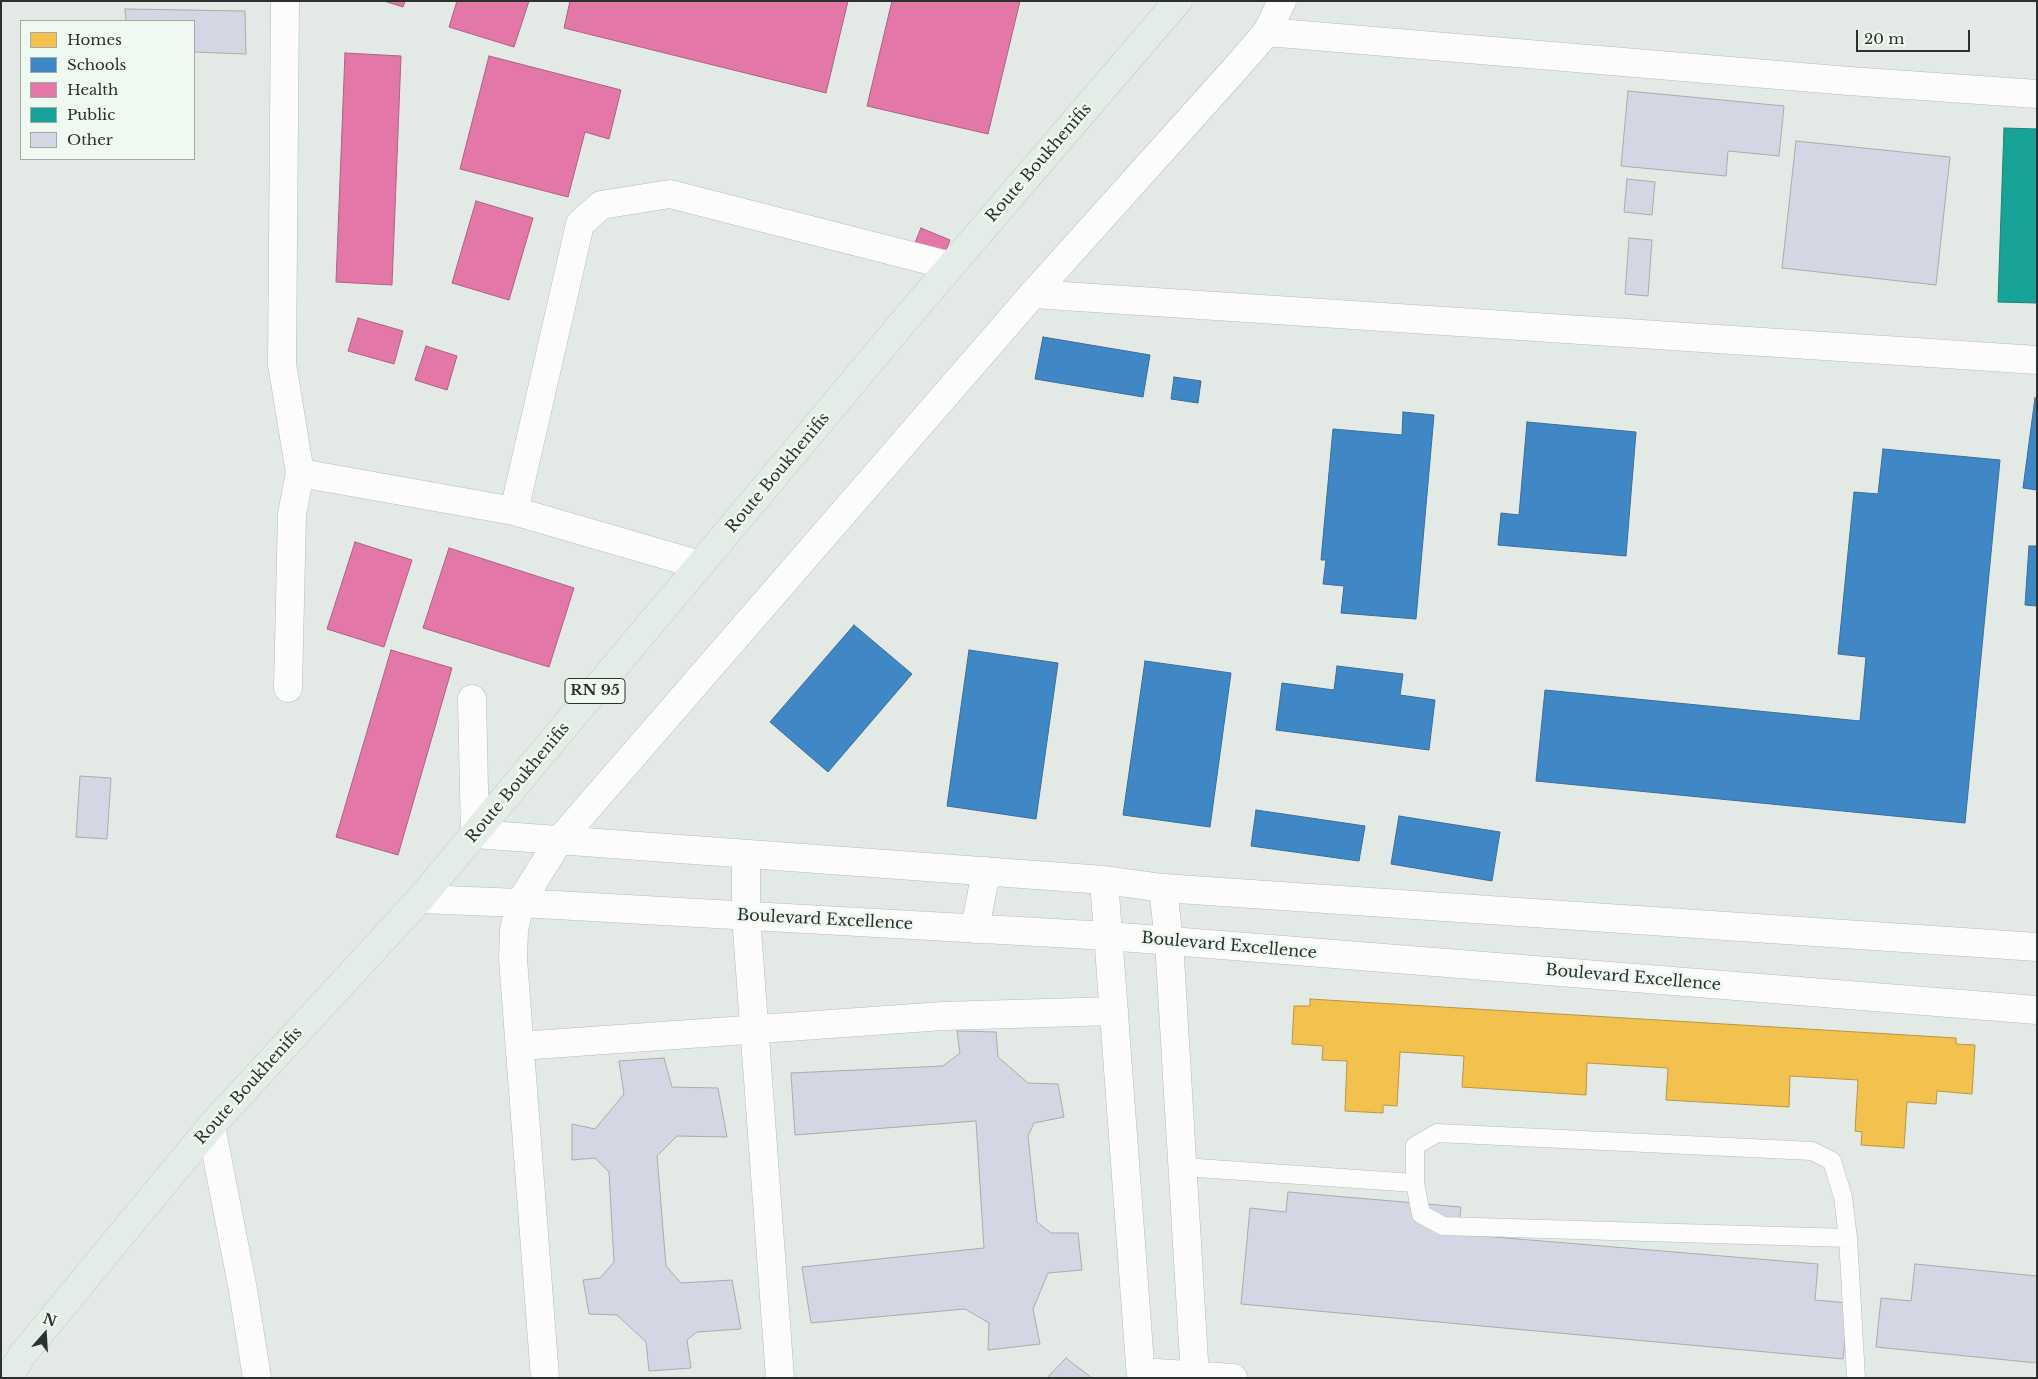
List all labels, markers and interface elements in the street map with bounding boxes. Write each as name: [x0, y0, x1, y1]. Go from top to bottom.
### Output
legend: [20, 20, 195, 160]
scale bar: [1858, 20, 1972, 52]
text: 20 m: [1864, 29, 1904, 48]
text: Homes: [67, 30, 122, 49]
text: Schools: [67, 55, 126, 74]
text: Health: [67, 80, 118, 99]
street label: Route Boukhenifis: [982, 100, 1096, 226]
text: Public: [67, 105, 115, 124]
text: Other: [67, 130, 113, 149]
street label: Route Boukhenifis: [722, 409, 834, 537]
road number: RN 95: [565, 678, 625, 704]
street label: Route Boukhenifis: [462, 719, 574, 847]
street label: Boulevard Excellence: [737, 906, 913, 934]
street label: Boulevard Excellence: [1140, 929, 1318, 963]
street label: Boulevard Excellence: [1544, 961, 1722, 995]
street label: Route Boukhenifis: [191, 1023, 307, 1149]
north arrow: [20, 1309, 70, 1359]
text: N: [41, 1309, 59, 1330]

